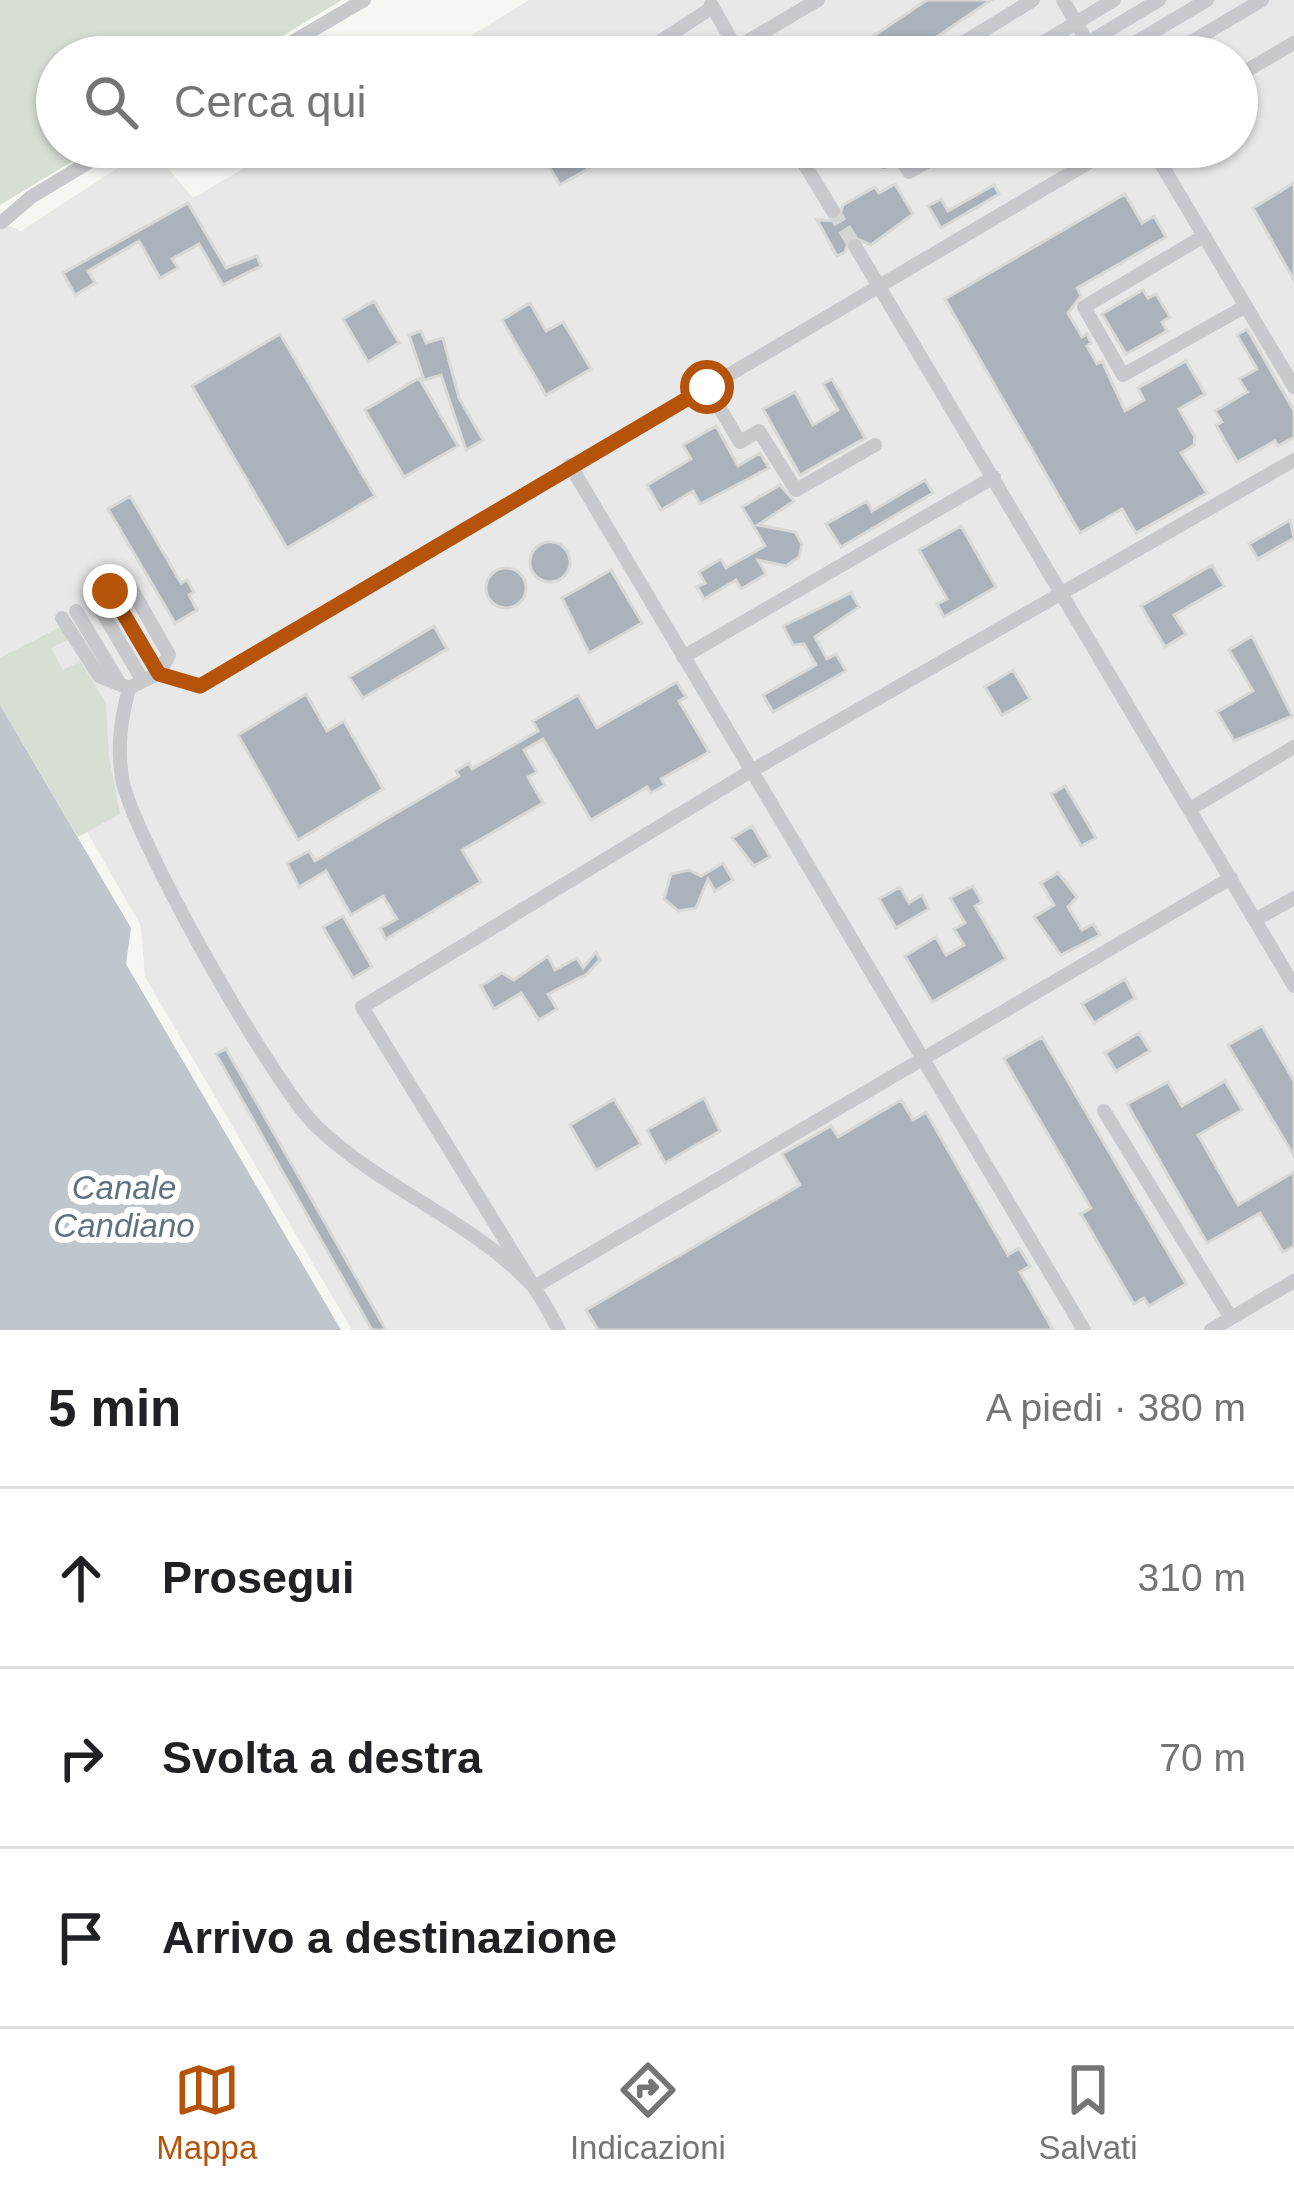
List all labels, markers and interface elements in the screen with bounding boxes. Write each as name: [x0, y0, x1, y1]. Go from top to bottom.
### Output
search box: [36, 36, 1258, 168]
icon: search: [78, 69, 144, 135]
text: Cerca qui: [174, 76, 367, 127]
route start: [680, 360, 734, 414]
route end: [83, 564, 137, 618]
water label: Canale Candiano: [53, 1169, 195, 1244]
text: 5 min: [48, 1380, 181, 1437]
text: A piedi · 380 m: [986, 1386, 1246, 1429]
icon: ahead: [48, 1545, 114, 1611]
text: Prosegui: [162, 1552, 355, 1603]
text: 310 m: [1138, 1556, 1246, 1599]
icon: right: [48, 1725, 114, 1791]
text: Svolta a destra: [162, 1732, 482, 1783]
text: 70 m: [1159, 1736, 1246, 1779]
icon: arrive: [48, 1905, 114, 1971]
text: Arrivo a destinazione: [162, 1912, 617, 1963]
tab: Mappa: [156, 2057, 257, 2167]
tab: Indicazioni: [570, 2057, 726, 2167]
tab: Salvati: [1039, 2057, 1138, 2167]

